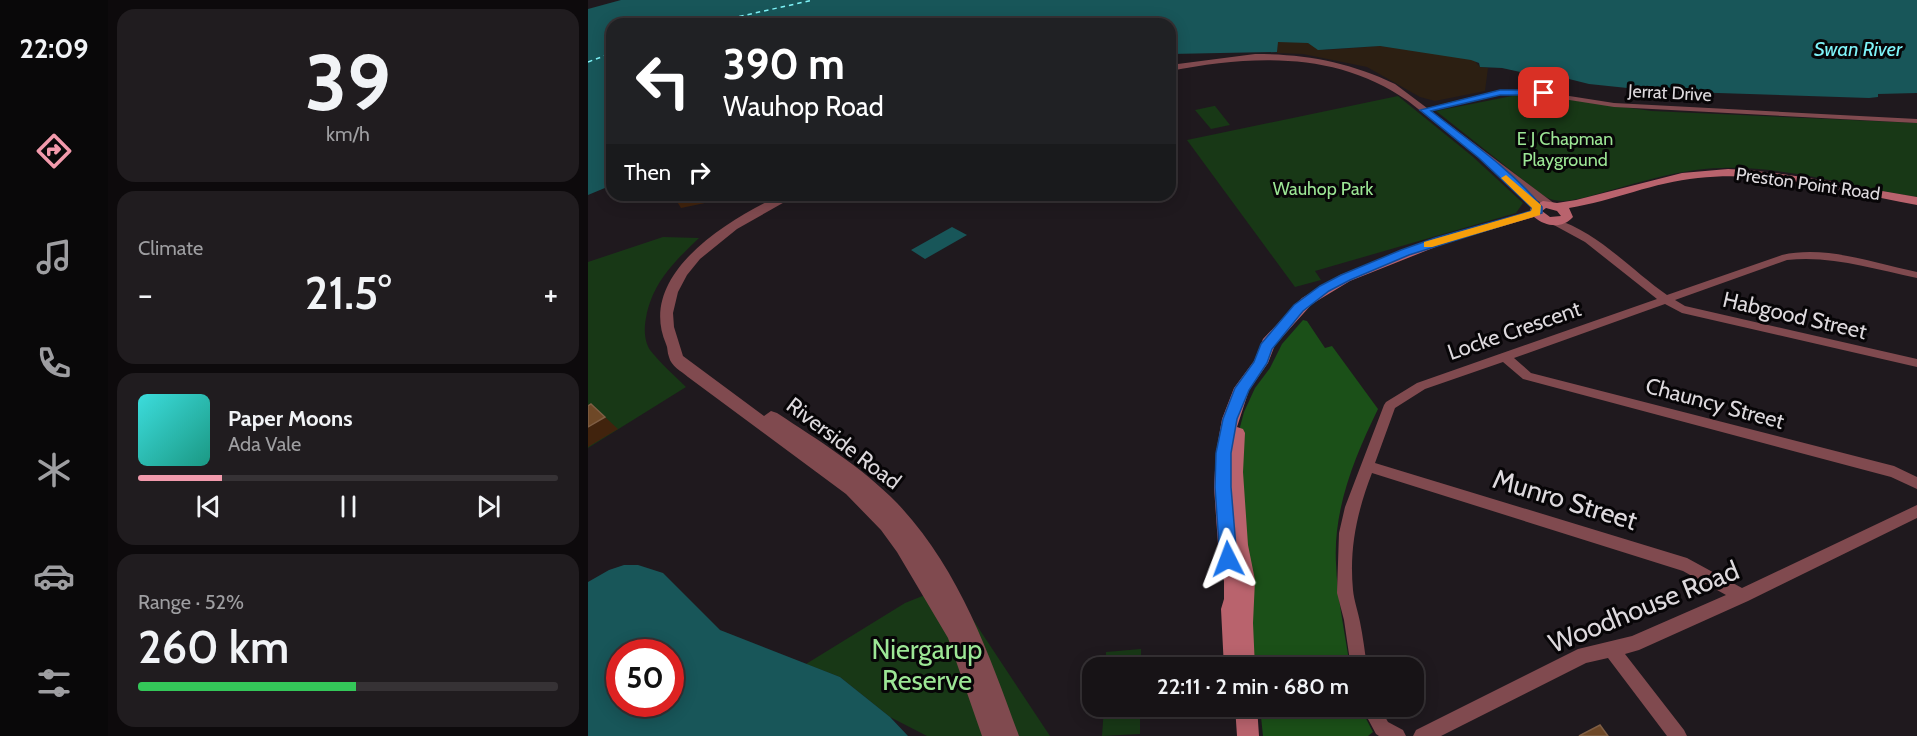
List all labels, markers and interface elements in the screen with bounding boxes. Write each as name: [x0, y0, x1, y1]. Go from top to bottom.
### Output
text: 22:09: [20, 32, 88, 65]
text: 39: [305, 35, 391, 130]
water label: Swan River: [1814, 37, 1903, 61]
text: 390 m: [723, 38, 845, 90]
icon: left: [624, 42, 702, 120]
pin: [1518, 67, 1569, 118]
icon: arrive: [1527, 76, 1560, 109]
street label: Jerrat Drive: [1627, 80, 1712, 106]
text: Wauhop Road: [723, 90, 884, 123]
text: km/h: [326, 122, 370, 146]
park label: E J Chapman Playground: [1517, 128, 1613, 171]
icon: directions: [33, 130, 75, 172]
icon: right: [683, 156, 716, 189]
text: Then: [624, 159, 671, 186]
street label: Preston Point Road: [1735, 163, 1881, 205]
park label: Wauhop Park: [1273, 178, 1374, 200]
icon: music: [33, 236, 75, 278]
text: Climate: [138, 236, 203, 260]
text: 21.5°: [305, 266, 391, 320]
text: −: [138, 274, 153, 314]
text: +: [543, 274, 558, 314]
street label: Habgood Street: [1720, 286, 1870, 345]
street label: Locke Crescent: [1444, 295, 1585, 366]
icon: phone: [33, 342, 75, 384]
street label: Chauncy Street: [1643, 372, 1788, 435]
street label: Riverside Road: [781, 392, 906, 495]
text: Paper Moons: [228, 405, 352, 432]
text: Ada Vale: [228, 432, 301, 456]
icon: climate: [33, 449, 75, 491]
street label: Munro Street: [1489, 462, 1641, 537]
icon: previous: [192, 490, 225, 523]
icon: pause: [332, 490, 365, 523]
icon: next: [472, 490, 505, 523]
position arrow: [1196, 527, 1260, 591]
street label: Woodhouse Road: [1544, 553, 1744, 660]
icon: car: [33, 555, 75, 597]
text: Range · 52%: [138, 590, 244, 614]
text: 260 km: [138, 620, 289, 674]
park label: Niergarup Reserve: [872, 633, 982, 697]
speed limit sign: 50: [606, 639, 684, 717]
icon: filters: [33, 662, 75, 704]
text: 22:11 · 2 min · 680 m: [1157, 673, 1349, 700]

